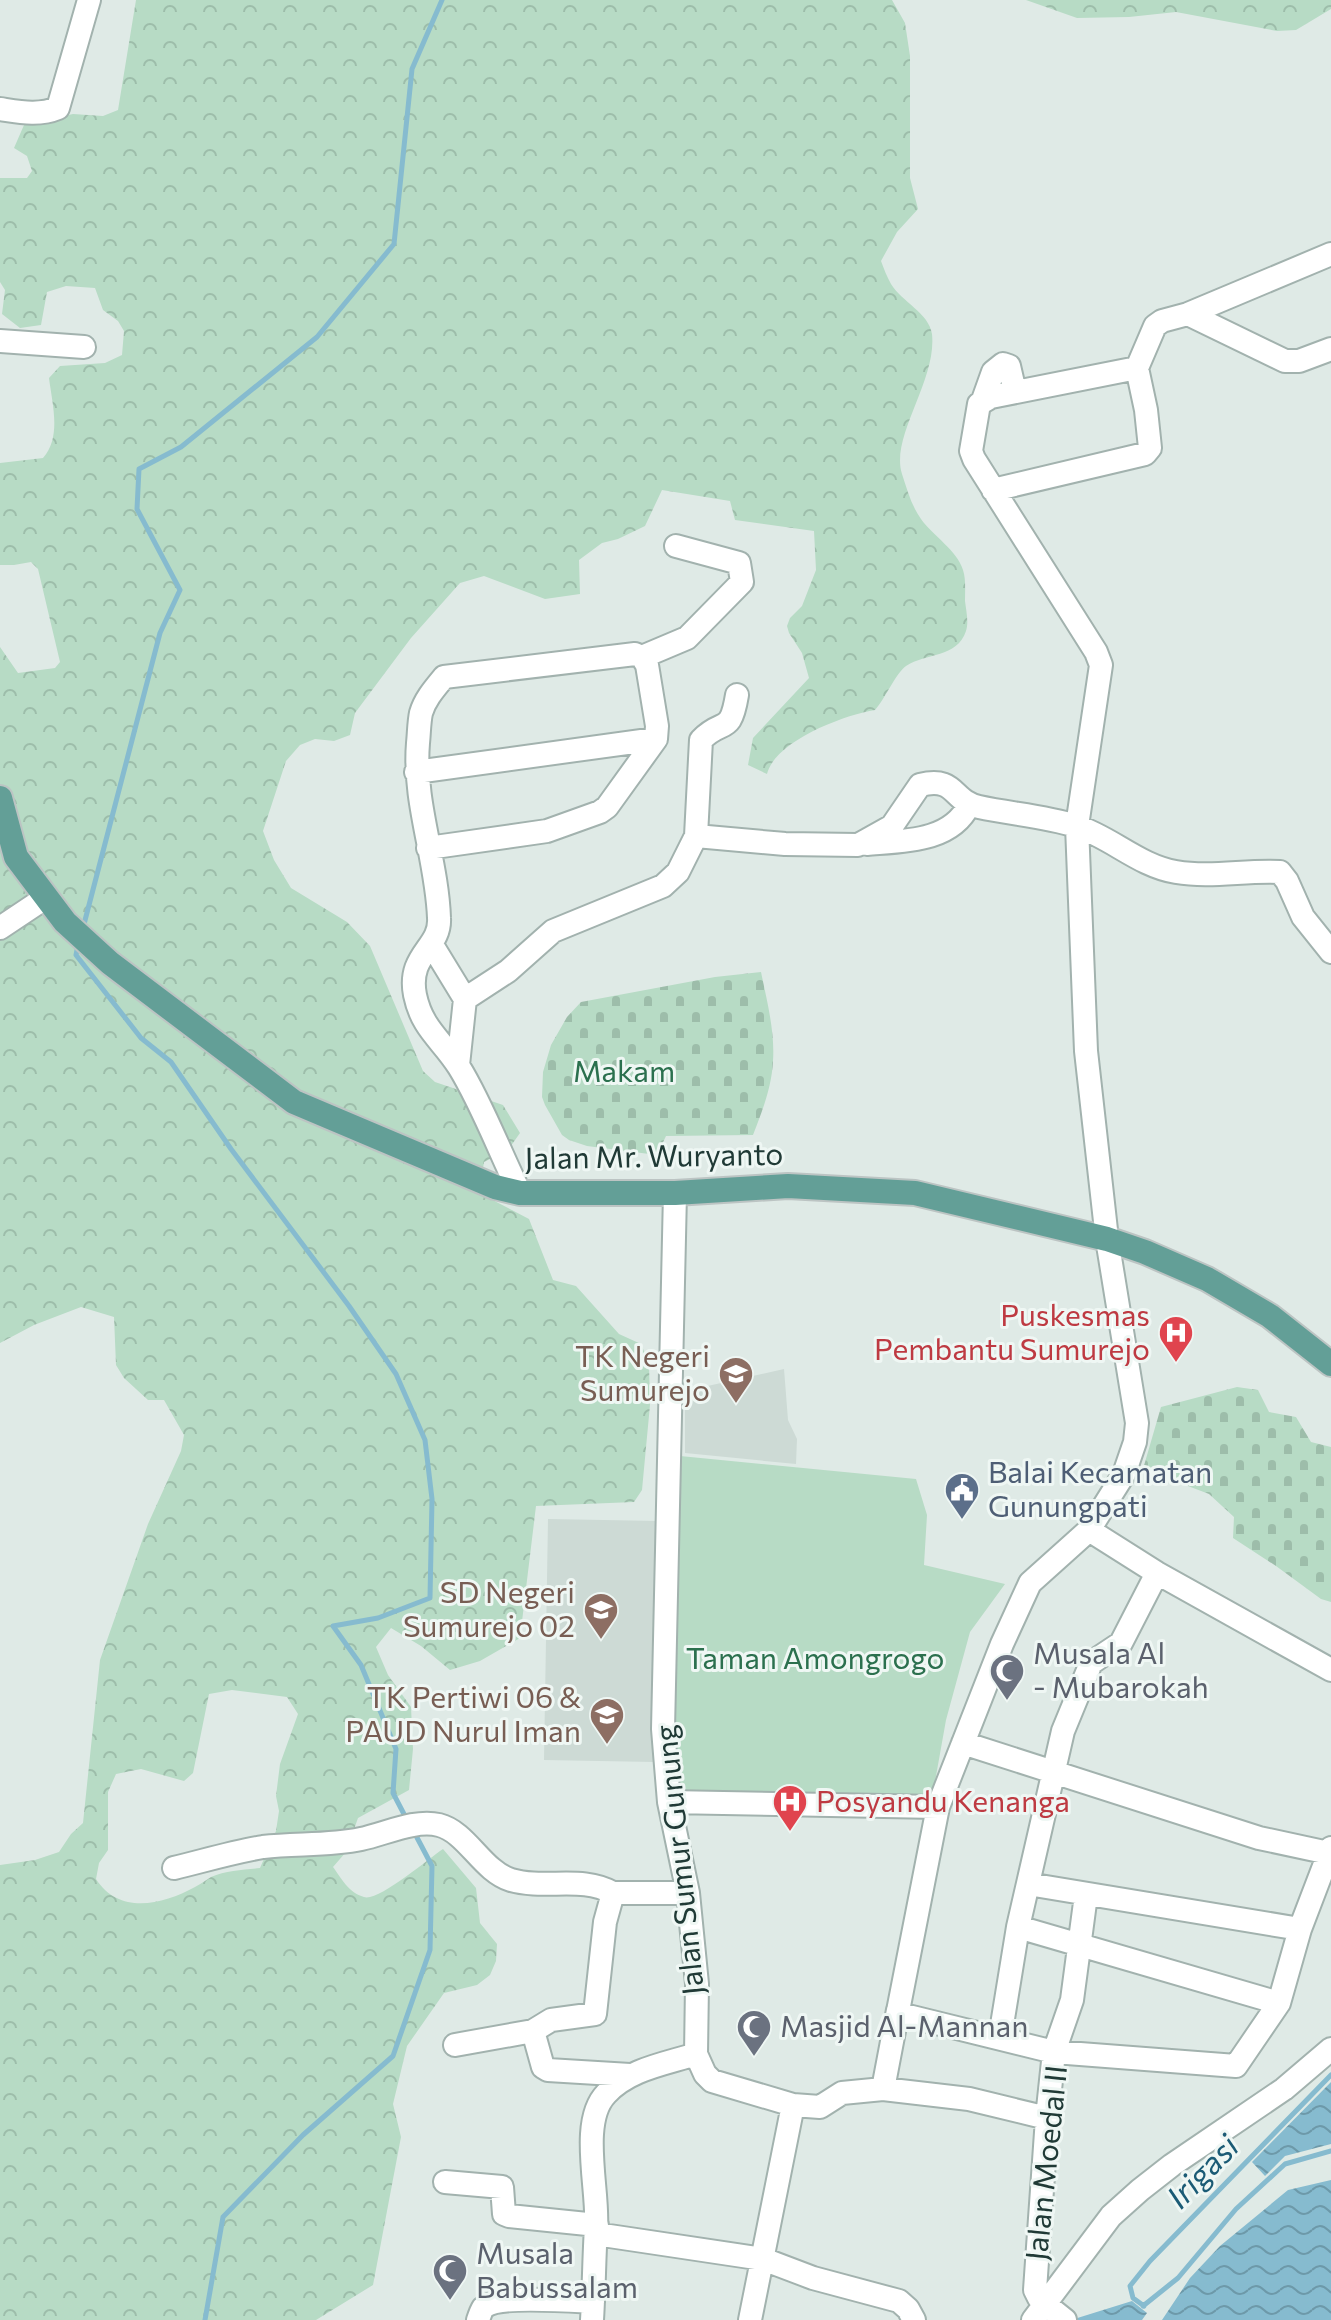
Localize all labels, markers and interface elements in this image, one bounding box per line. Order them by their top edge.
park label: Makam [573,1051,675,1088]
street label: Jalan Mr. Wuryanto [524,1134,784,1175]
place label: Puskesmas Pembantu Sumurejo [874,1295,1150,1366]
hospital icon: Puskesmas Pembantu Sumurejo [1157,1314,1195,1364]
place label: TK Negeri Sumurejo [575,1336,710,1407]
school or university icon: TK Negeri Sumurejo [717,1355,755,1405]
place label: Balai Kecamatan Gunungpati [988,1452,1212,1523]
public building icon: Balai Kecamatan Gunungpati [943,1471,981,1521]
place label: SD Negeri Sumurejo 02 [403,1572,575,1643]
school or university icon: SD Negeri Sumurejo 02 [582,1591,620,1641]
place label: Musala Al - Mubarokah [1033,1633,1209,1704]
park label: Taman Amongrogo [686,1638,944,1675]
mosque icon: Musala Al - Mubarokah [988,1652,1026,1702]
place label: TK Pertiwi 06 & PAUD Nurul Iman [345,1677,581,1748]
school or university icon: TK Pertiwi 06 & PAUD Nurul Iman [588,1696,626,1746]
street label: Jalan Sumur Gunung [645,1723,710,1997]
place label: Posyandu Kenanga [816,1781,1070,1818]
hospital icon: Posyandu Kenanga [771,1783,809,1833]
place label: Masjid Al-Mannan [780,2006,1029,2043]
mosque icon: Masjid Al-Mannan [735,2008,773,2058]
street label: Jalan Moedal II [1016,2063,1073,2262]
water label: Irigasi [1157,2124,1247,2216]
place label: Musala Babussalam [476,2233,638,2304]
mosque icon: Musala Babussalam [431,2252,469,2302]

